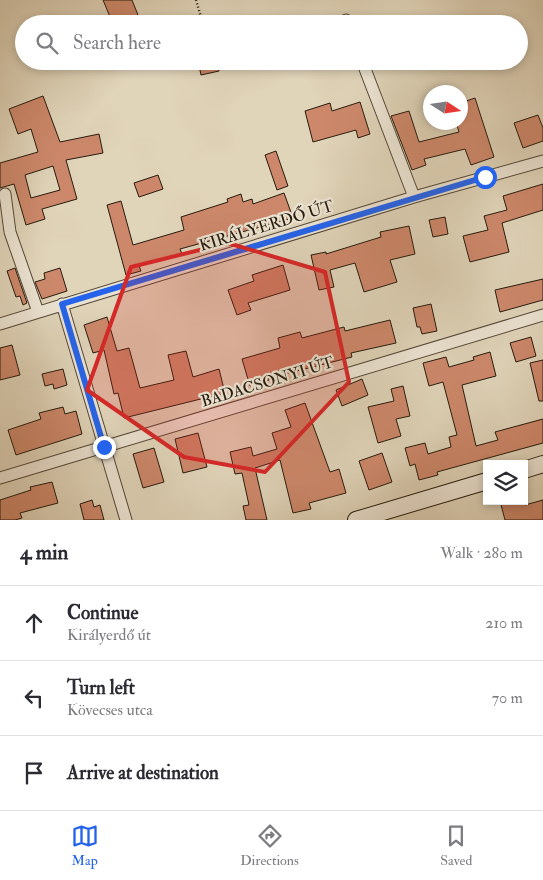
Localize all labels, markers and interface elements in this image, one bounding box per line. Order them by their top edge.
search box [15,15,528,70]
icon: search [33,29,61,57]
text: Search here [73,31,161,55]
north arrow [423,85,468,130]
route start [474,166,497,189]
street label: KIRÁLYERDŐ ÚT [197,195,336,256]
street label: BADACSONYI ÚT [198,351,336,412]
route end [93,436,116,459]
map controls [483,460,528,505]
button: layers [483,460,528,505]
text: 4 min [20,539,68,566]
text: Walk · 280 m [440,543,523,563]
text: Continue [67,601,138,625]
icon: ahead [20,609,48,637]
text: 210 m [485,613,523,633]
text: Királyerdő út [67,625,151,645]
text: Turn left [67,676,135,700]
icon: left [20,684,48,712]
text: 70 m [492,688,523,708]
text: Kövecses utca [67,700,153,720]
icon: arrive [20,759,48,787]
text: Arrive at destination [67,761,219,785]
tab: Map [71,822,99,869]
tab: Directions [240,822,299,869]
tab: Saved [440,822,472,869]

